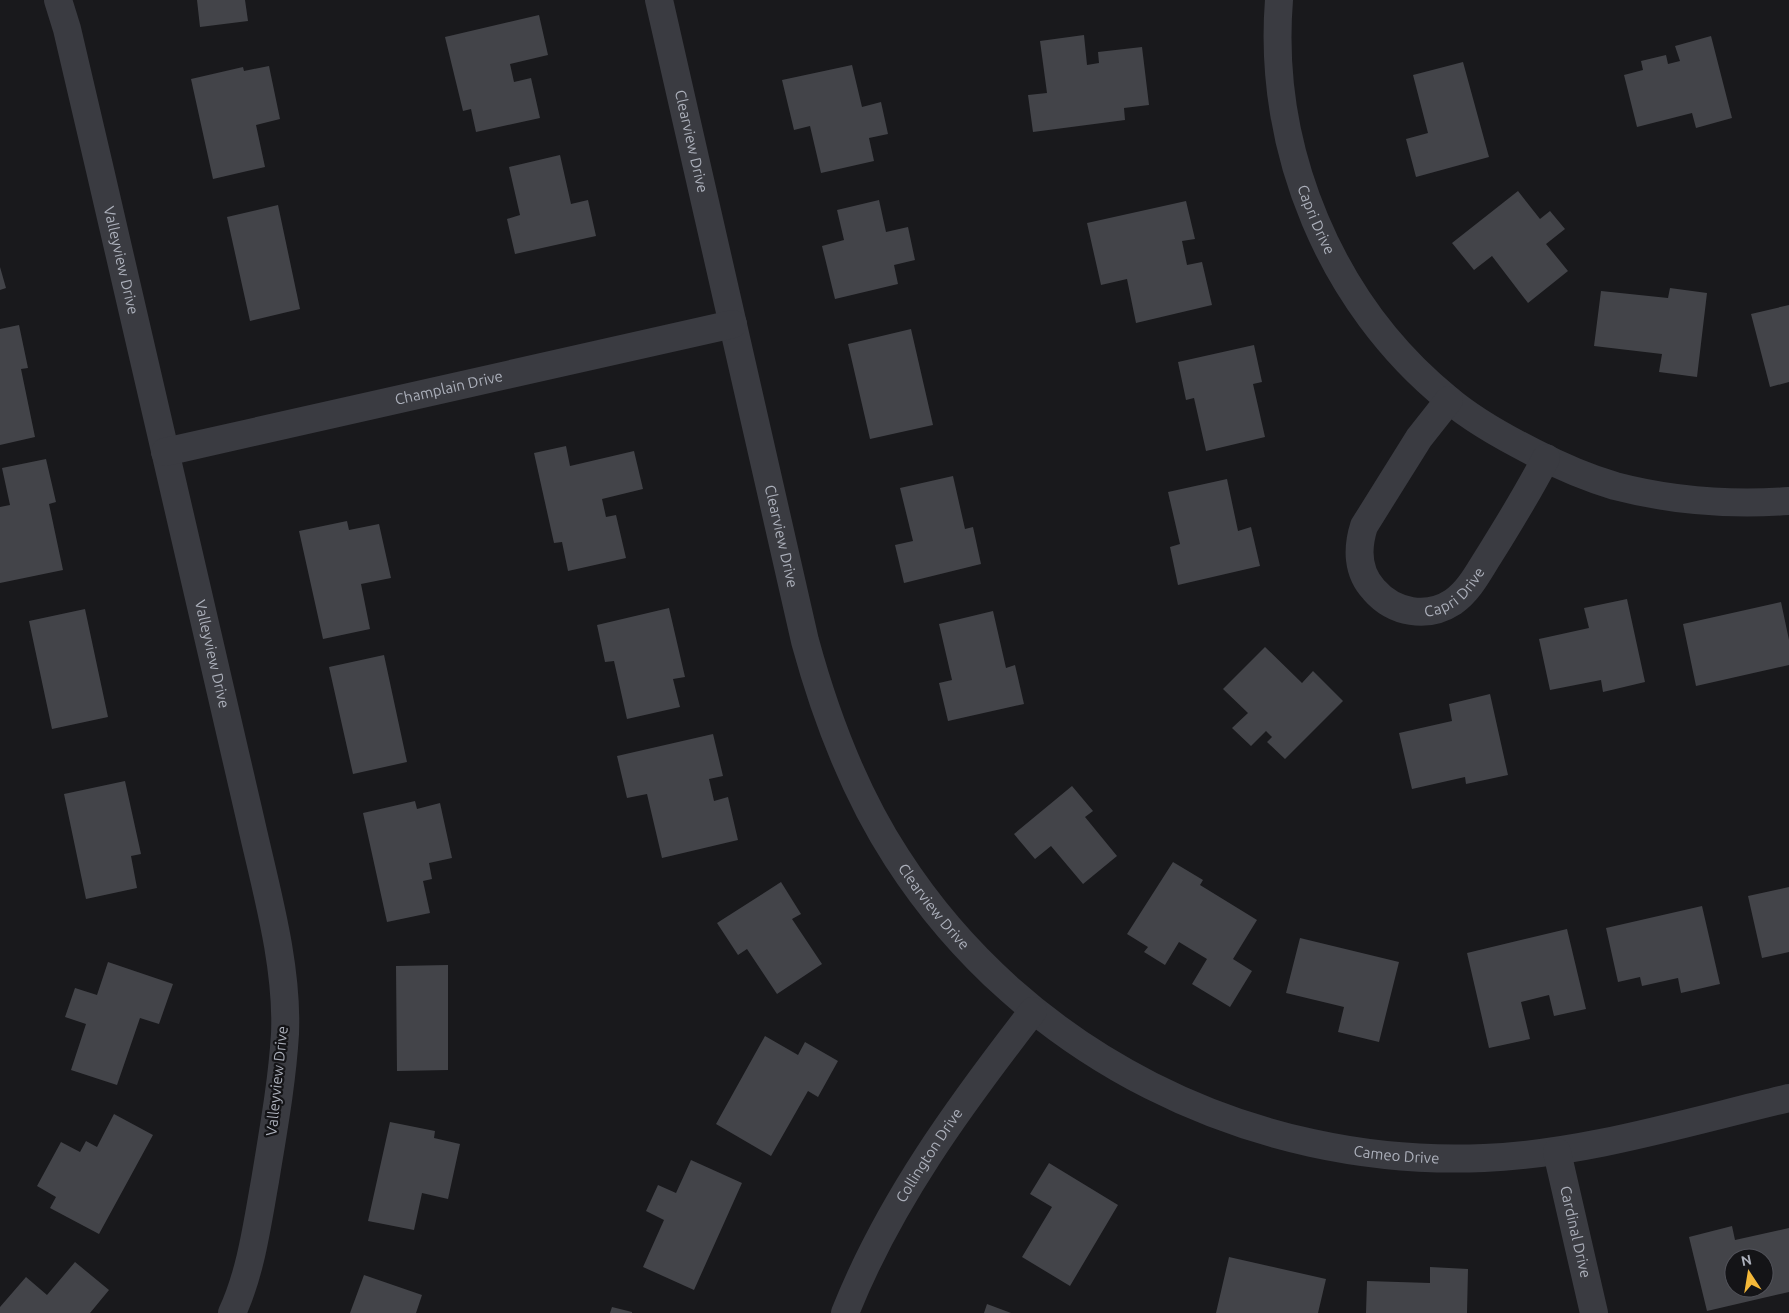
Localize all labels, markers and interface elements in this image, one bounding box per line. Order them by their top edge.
street label: Clearview Drive [672,88,712,194]
street label: Capri Drive [1294,182,1339,257]
street label: Valleyview Drive [101,205,142,316]
street label: Champlain Drive [393,367,504,408]
street label: Clearview Drive [762,483,802,589]
street label: Capri Drive [1423,564,1488,620]
street label: Valleyview Drive [192,598,233,710]
street label: Clearview Drive [895,860,973,953]
street label: Valleyview Drive [262,1025,291,1137]
street label: Collington Drive [892,1105,966,1205]
street label: Cameo Drive [1353,1142,1440,1166]
street label: Cardinal Drive [1557,1184,1595,1280]
north arrow [1724,1248,1774,1298]
text: N [1740,1251,1753,1269]

